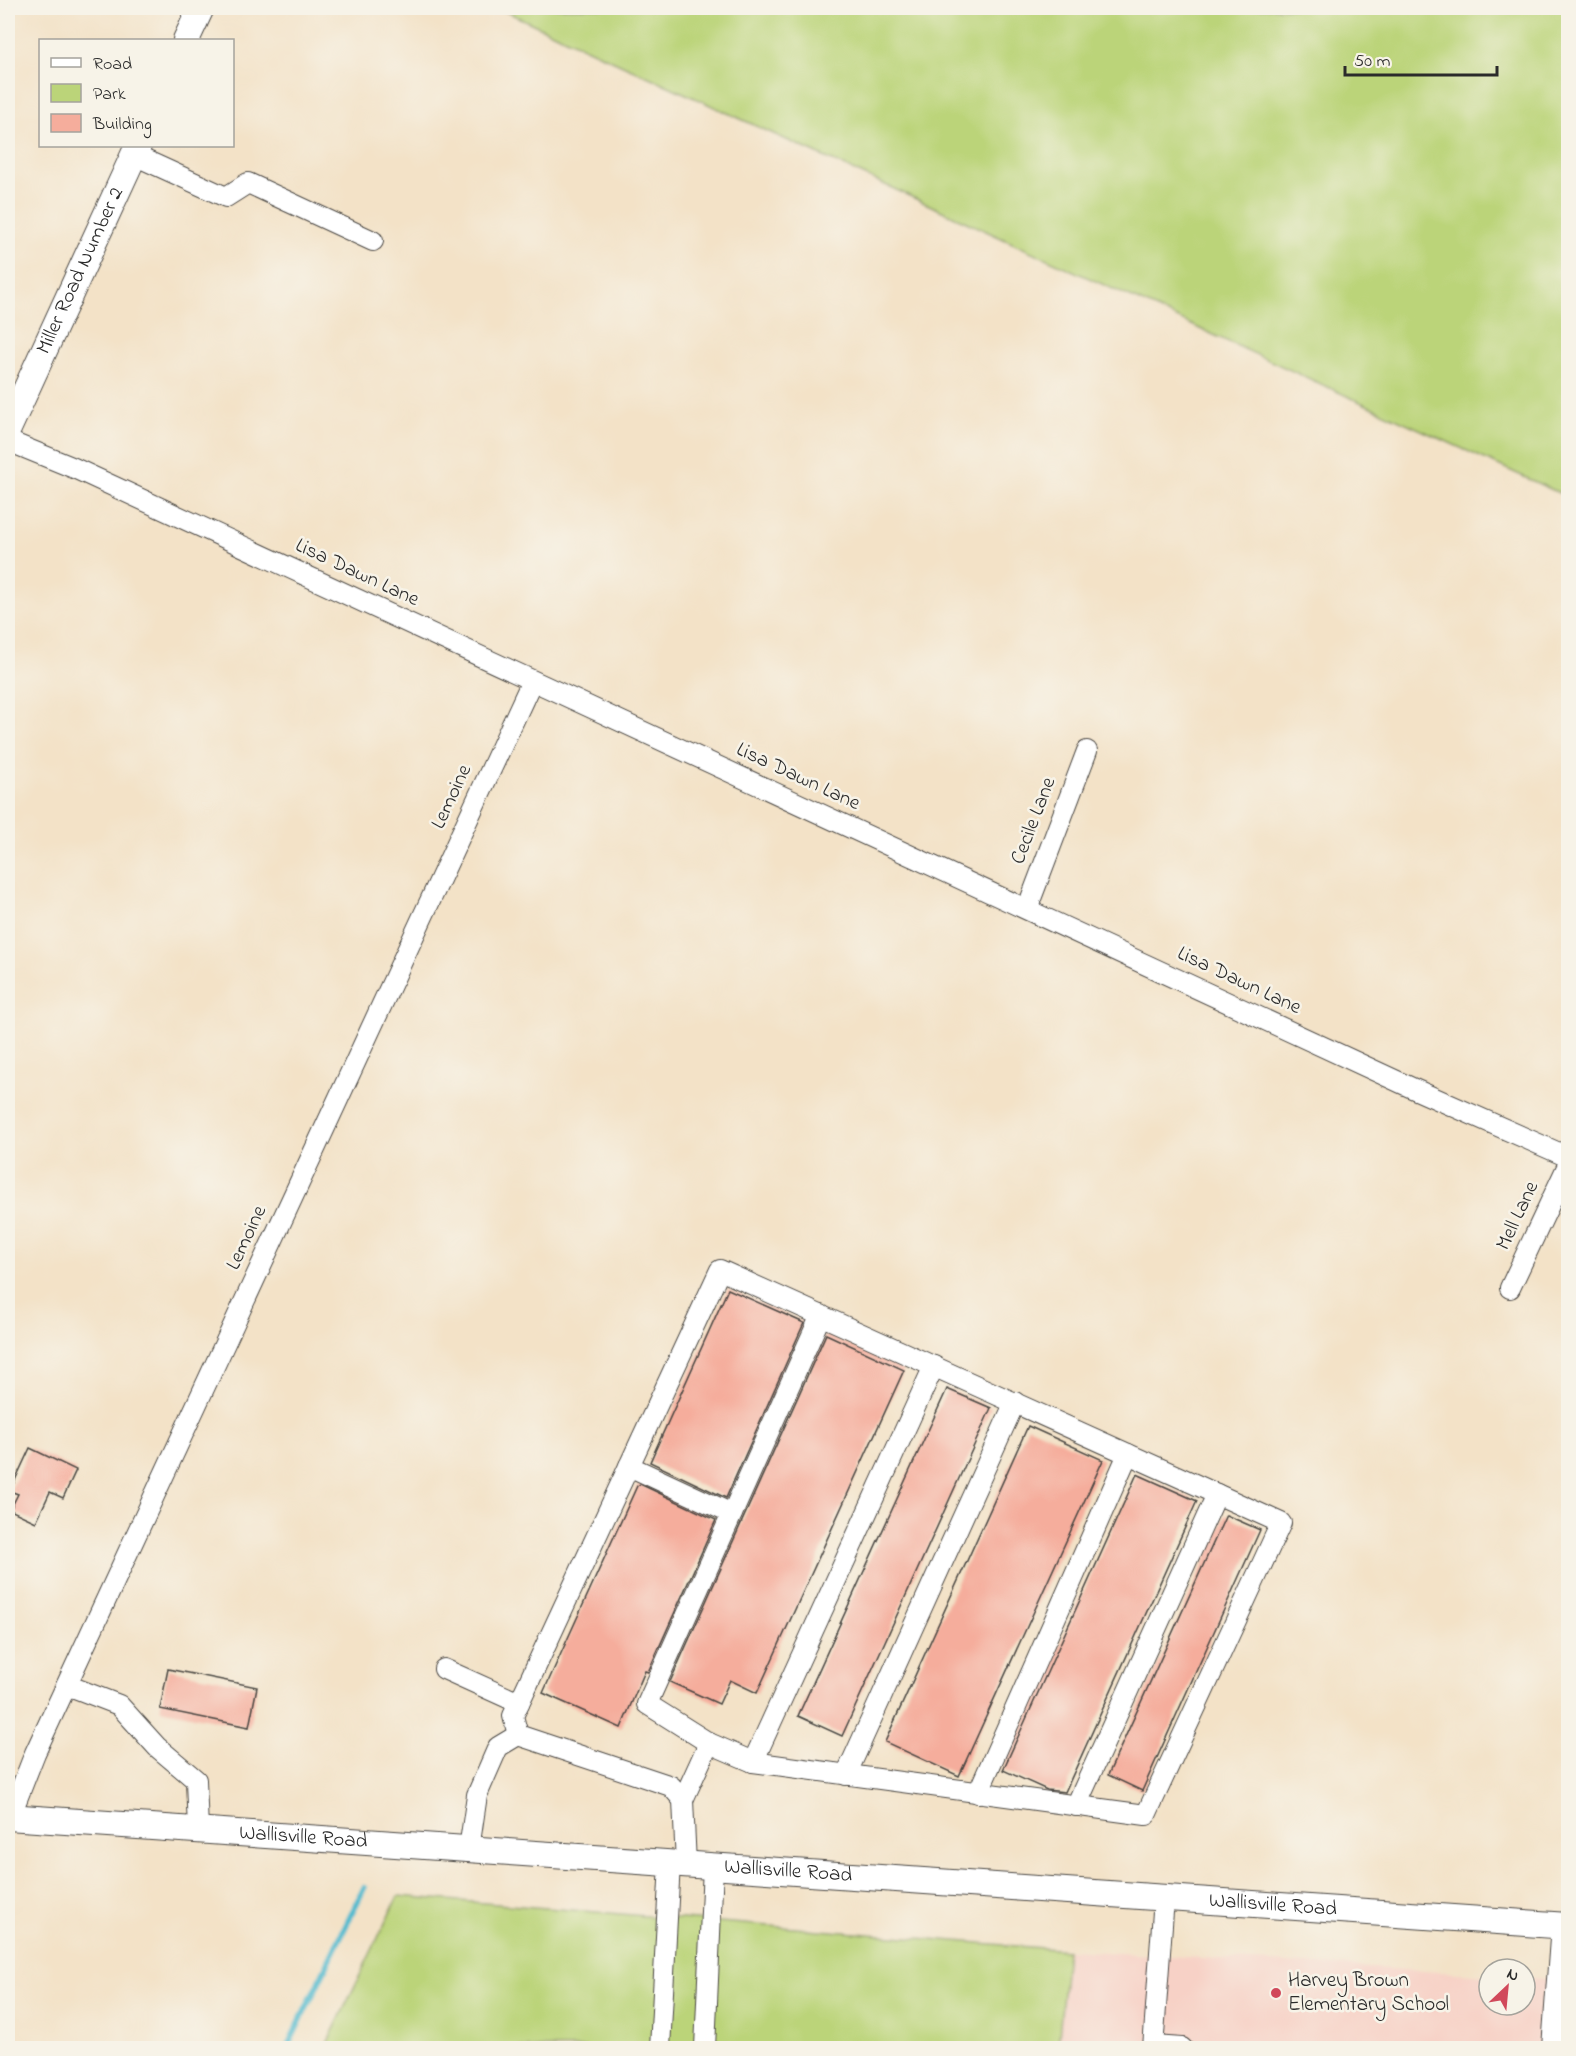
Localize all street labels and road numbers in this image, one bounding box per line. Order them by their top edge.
street label: Miller Road Number 2 [29,182,132,359]
street label: Lisa Dawn Lane [290,531,425,615]
street label: Lisa Dawn Lane [731,735,866,819]
street label: Lemoine [424,759,480,834]
street label: Cecile Lane [1004,773,1065,869]
street label: Lisa Dawn Lane [1172,939,1307,1023]
street label: Mell Lane [1489,1176,1547,1256]
street label: Lemoine [219,1200,275,1275]
street label: Wallisville Road [238,1818,369,1857]
street label: Wallisville Road [723,1852,853,1891]
street label: Wallisville Road [1208,1886,1338,1925]

